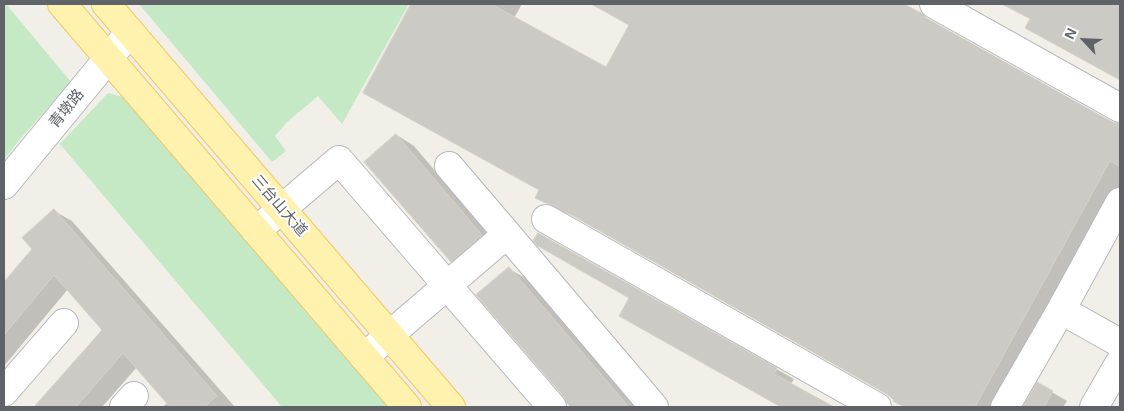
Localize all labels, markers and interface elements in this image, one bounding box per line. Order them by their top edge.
north arrow [1059,15,1109,65]
text: N [1061,26,1080,42]
street label: 青墩路 [46,86,88,132]
street label: 三台山大道 [248,172,310,240]

